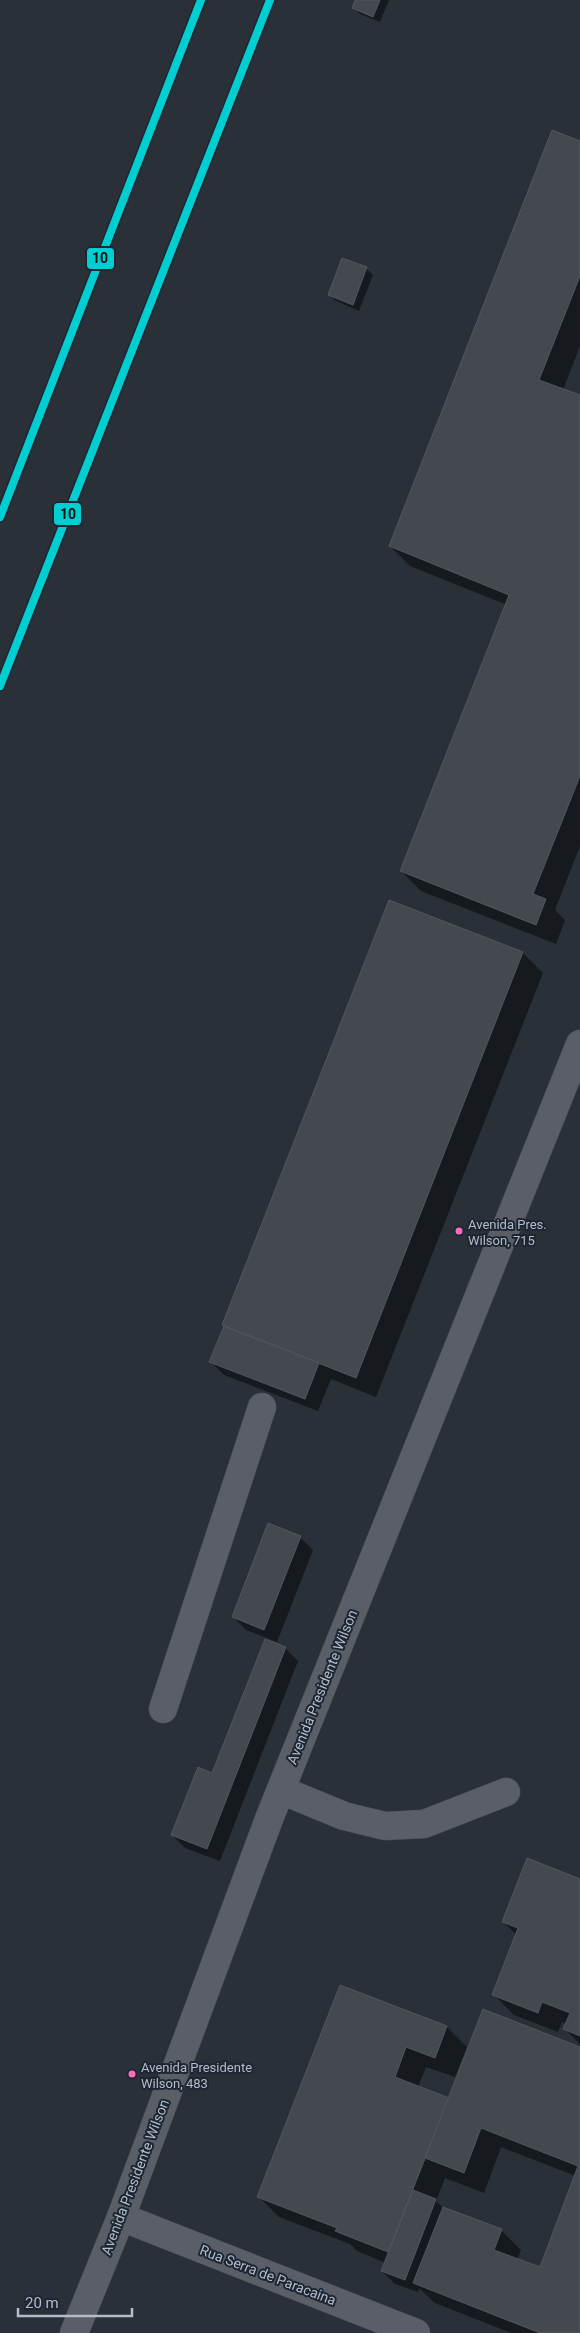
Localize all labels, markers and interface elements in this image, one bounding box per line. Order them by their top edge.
line badge: 10 [86,247,115,270]
text: 10 [92,250,108,266]
line badge: 10 [53,502,82,526]
text: 10 [60,506,76,522]
place label: Avenida Pres. Wilson, 715 [468,1217,547,1248]
marker: Avenida Pres. Wilson, 715 [454,1226,464,1236]
street label: Avenida Presidente Wilson [284,1607,360,1767]
place label: Avenida Presidente Wilson, 483 [141,2060,252,2091]
marker: Avenida Presidente Wilson, 483 [127,2069,137,2079]
street label: Avenida Presidente Wilson [98,2097,172,2257]
street label: Rua Serra de Paracaina [198,2242,338,2308]
scale bar [18,2286,131,2318]
text: 20 m [25,2294,59,2312]

